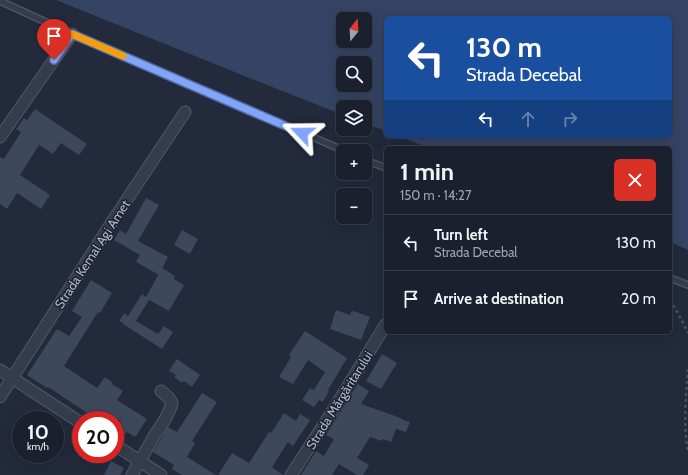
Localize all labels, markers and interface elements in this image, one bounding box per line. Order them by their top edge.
north arrow [336,12,372,48]
map controls [336,12,372,224]
pin [37,19,71,60]
icon: arrive [43,25,65,47]
text: 130 m [466,30,542,64]
icon: left [400,32,452,84]
button: search [336,56,372,92]
text: Strada Decebal [466,64,582,86]
button: layers [336,100,372,136]
icon: left [475,108,497,130]
icon: ahead [517,108,539,130]
icon: right [559,108,581,130]
position arrow [281,112,323,154]
button: + [336,144,372,180]
text: 1 min [400,157,454,186]
button: close [614,159,656,201]
text: 150 m · 14:27 [400,187,471,203]
button: − [336,188,372,224]
street label: Strada Kemal Agi Amet [51,196,133,311]
text: Turn left [434,226,488,244]
icon: left [400,232,422,254]
text: 130 m [616,234,656,252]
text: Strada Decebal [434,244,517,260]
icon: arrive [400,288,422,310]
text: Arrive at destination [434,290,564,308]
text: 20 m [621,290,656,308]
street label: Strada Mărgăritarului [302,348,376,452]
speed limit sign: 20 [72,411,124,463]
text: 10 [27,420,49,444]
text: km/h [27,440,49,453]

